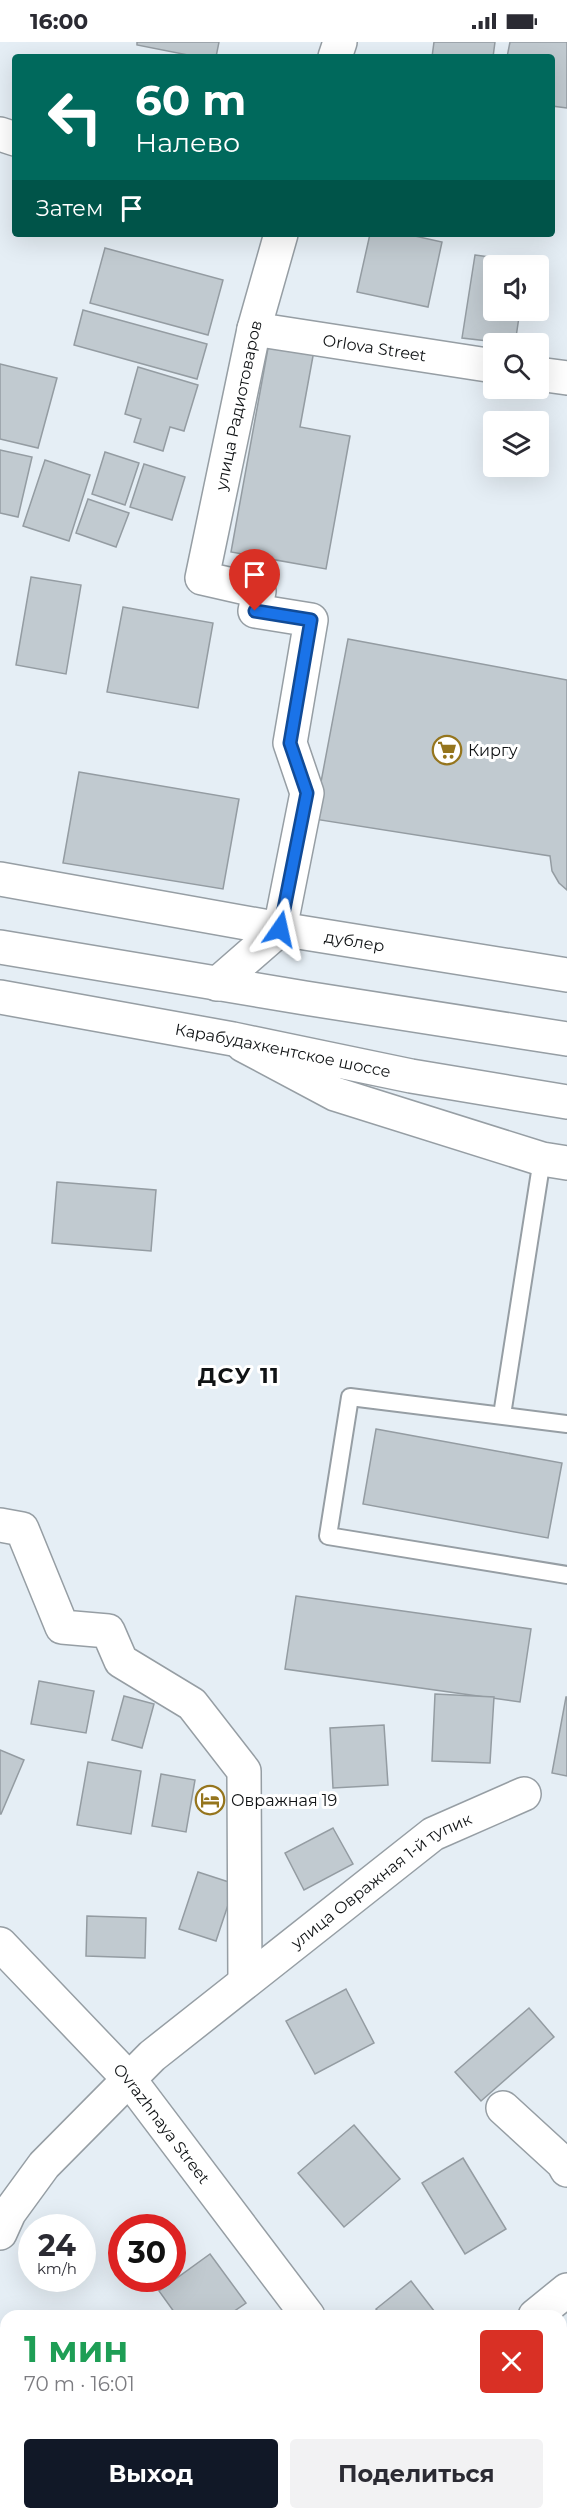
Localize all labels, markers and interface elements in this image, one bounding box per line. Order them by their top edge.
text: 16:00 [30,8,88,35]
text: 60 m [135,74,246,126]
icon: left [36,78,114,156]
text: Налево [135,126,240,159]
icon: arrive [115,192,148,225]
text: Затем [36,195,103,222]
map controls [483,255,549,477]
button: sound [483,255,549,321]
street label: улица Радиотоваров [211,318,266,493]
street label: Orlova Street [322,331,428,365]
button: search [483,333,549,399]
button: layers [483,411,549,477]
pin [229,549,280,611]
icon: arrive [238,558,271,591]
supermarket icon: Киргу [431,734,463,766]
place label: Киргу [468,741,518,760]
position arrow [248,897,312,961]
street label: дублер [323,927,386,956]
street label: Карабудахкентское шоссе [174,1020,392,1082]
district label: ДСУ 11 [198,1362,280,1389]
hotel icon: Овражная 19 [194,1784,226,1816]
place label: Овражная 19 [231,1791,337,1810]
street label: улица Овражная 1-й тупик [286,1809,475,1953]
street label: Ovrazhnaya Street [109,2060,214,2188]
speed limit sign: 30 [108,2214,186,2292]
text: 24 [38,2227,76,2264]
text: km/h [37,2259,77,2278]
text: 1 мин [24,2327,128,2371]
button: close [480,2330,543,2393]
text: 70 m · 16:01 [24,2372,135,2396]
button: Выход [24,2439,278,2508]
button: Поделиться [290,2439,543,2508]

